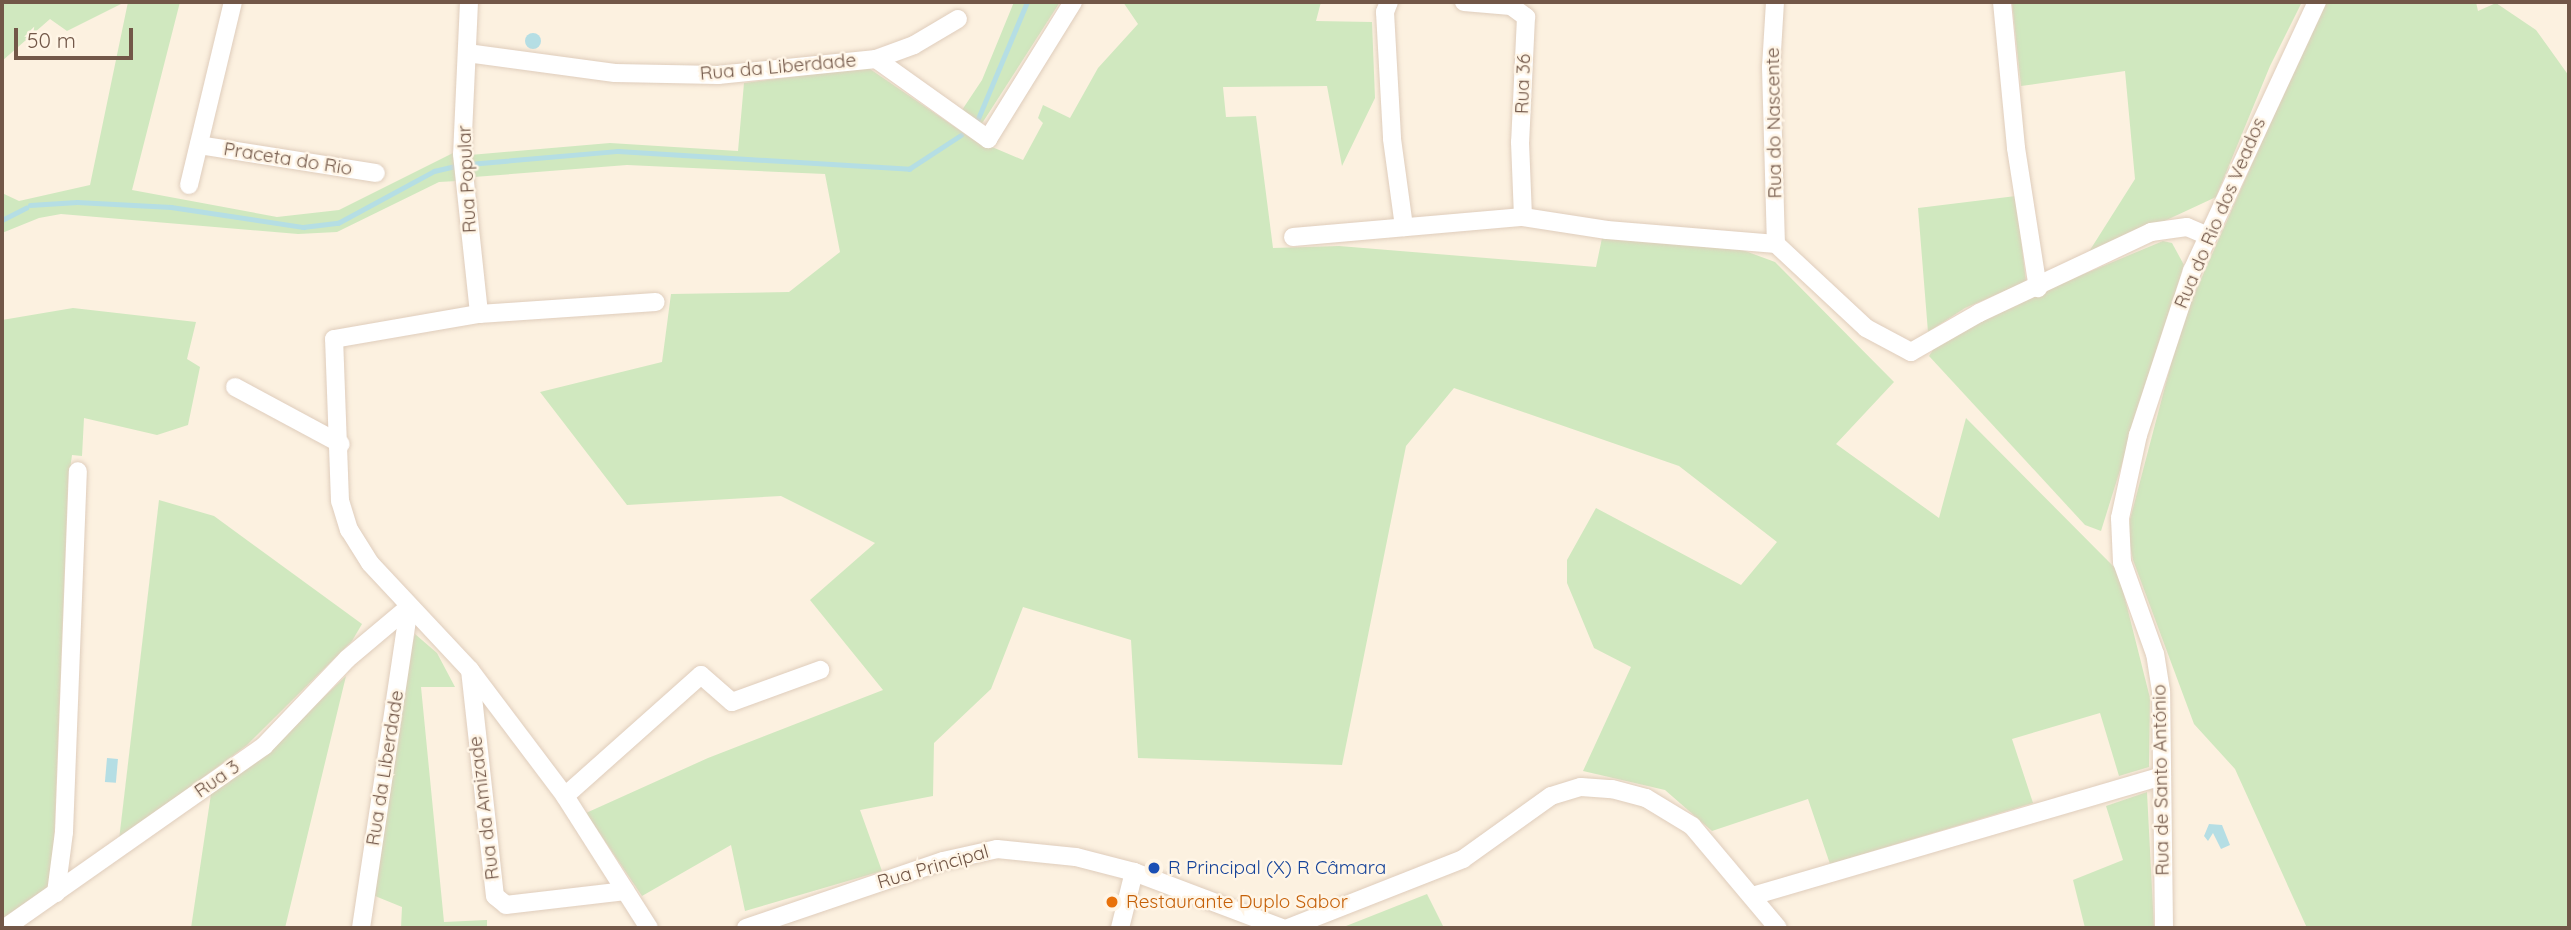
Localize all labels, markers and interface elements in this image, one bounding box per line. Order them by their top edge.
scale bar [18,14,136,58]
text: 50 m [27,27,76,53]
street label: Rua do Nascente [1761,47,1787,199]
street label: Rua da Liberdade [699,49,857,85]
street label: Rua 36 [1511,54,1535,114]
street label: Rua do Rio dos Veados [2169,114,2271,312]
street label: Rua Popular [453,124,481,234]
street label: Praceta do Rio [222,138,354,180]
street label: Rua de Santo António [2148,684,2174,876]
street label: Rua da Liberdade [361,689,409,847]
street label: Rua da Amizade [464,735,504,881]
street label: Rua 3 [190,755,244,803]
street label: Rua Principal [875,840,991,894]
place label: R Principal (X) R Câmara [1168,857,1386,879]
marker: R Principal (X) R Câmara [1146,860,1162,876]
place label: Restaurante Duplo Sabor [1126,891,1348,913]
marker: Restaurante Duplo Sabor [1104,894,1120,910]

